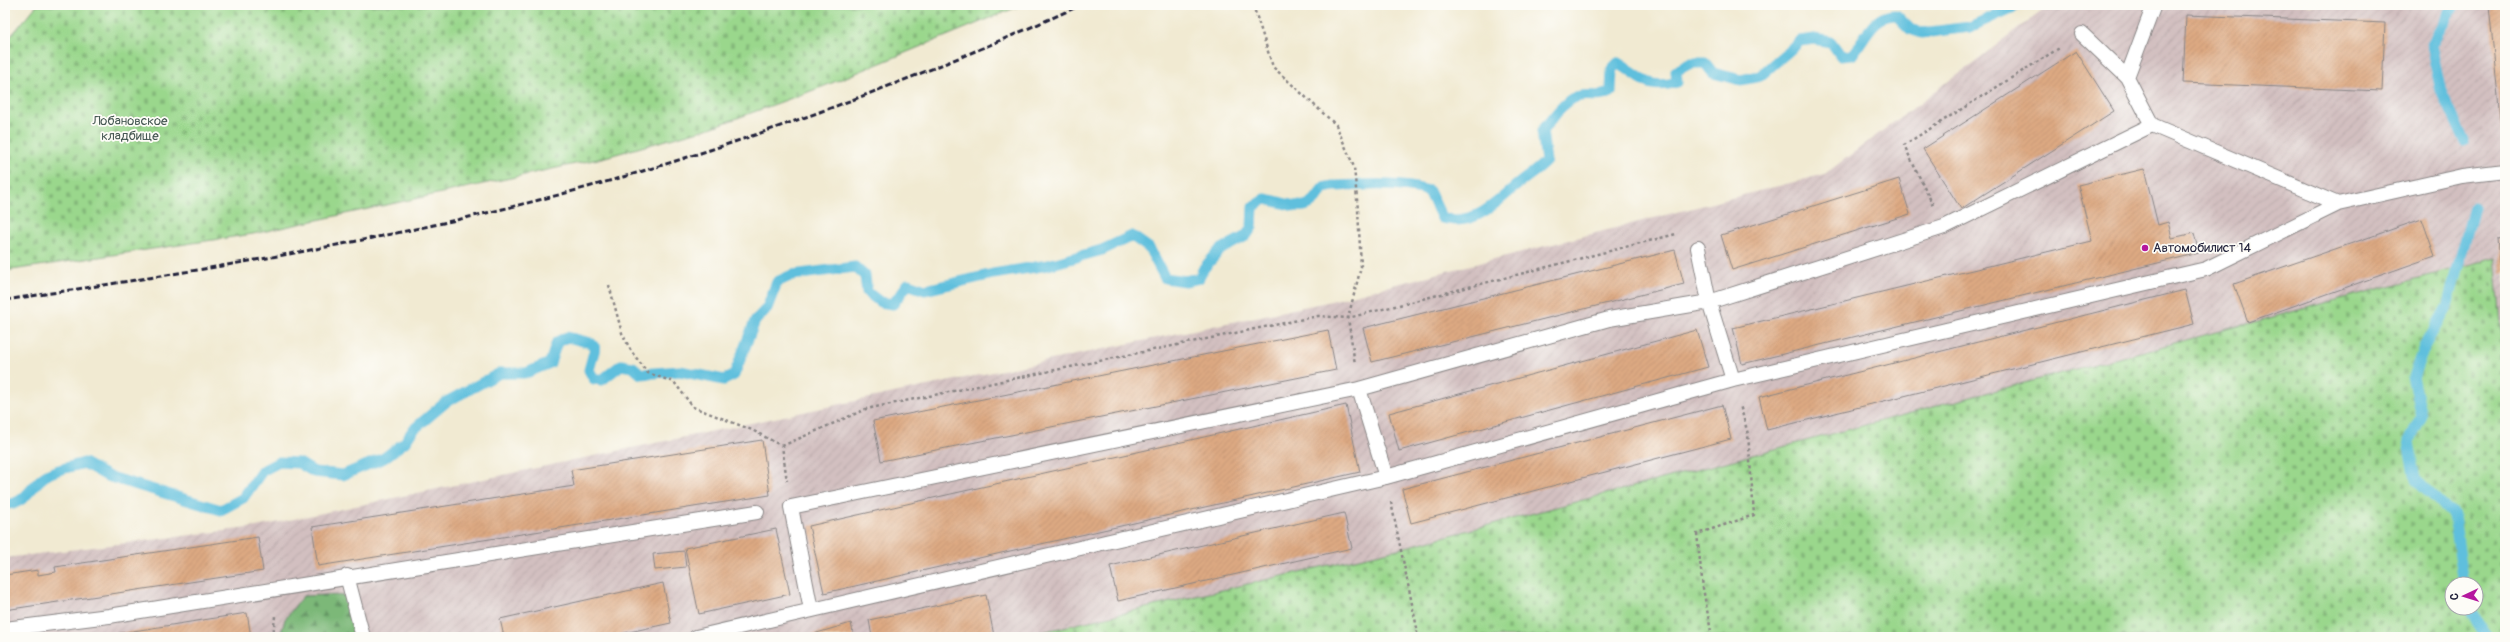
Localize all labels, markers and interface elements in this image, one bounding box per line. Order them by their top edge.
park label: Лобановское кладбище [92,113,168,144]
place label: Автомобилист 14 [2153,240,2252,256]
marker: Автомобилист 14 [2140,243,2150,253]
north arrow [2444,576,2484,616]
text: С [2448,593,2461,601]

